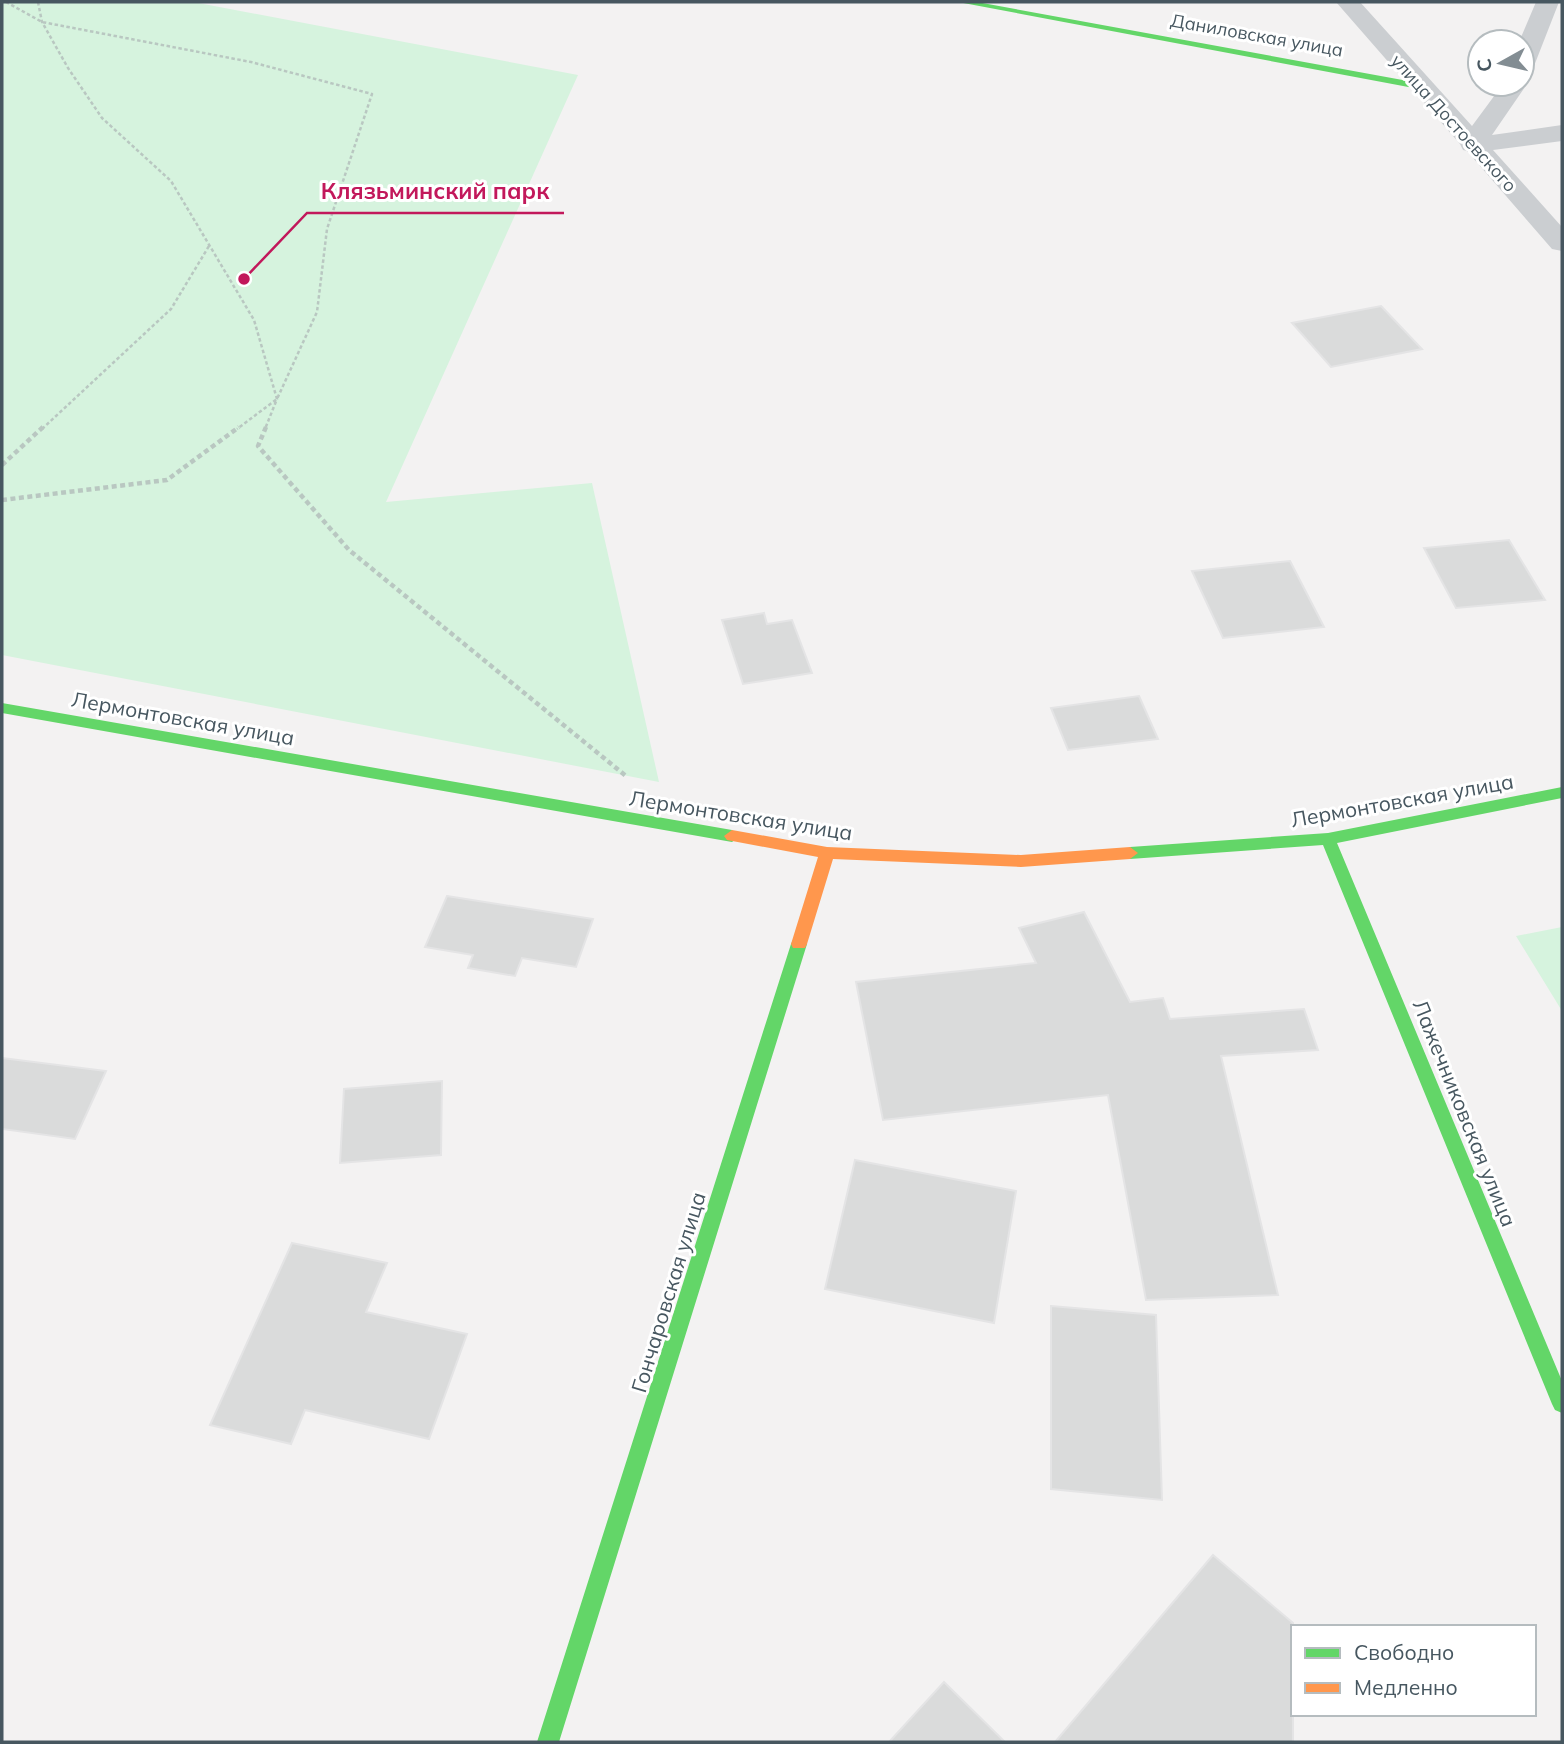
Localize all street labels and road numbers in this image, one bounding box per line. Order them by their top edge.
street label: Даниловская улица [1169,9,1345,61]
street label: улица Достоевского [1386,49,1522,197]
street label: Лермонтовская улица [70,686,296,750]
street label: Лермонтовская улица [1289,768,1515,832]
street label: Лермонтовская улица [628,785,854,845]
street label: Лажечниковская улица [1408,996,1522,1230]
street label: Гончаровская улица [625,1189,711,1395]

